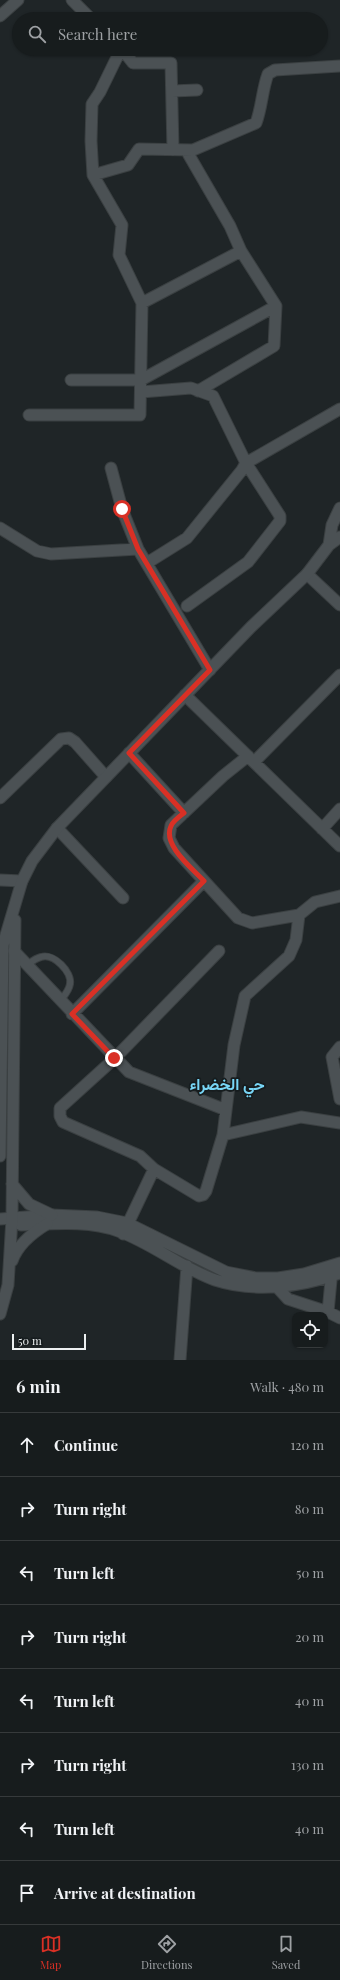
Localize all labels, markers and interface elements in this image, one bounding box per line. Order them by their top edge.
search box [12,12,328,56]
icon: search [26,23,48,45]
text: Search here [58,24,137,44]
route start [113,500,131,518]
route end [105,1049,123,1067]
district label: حي الخضراء [189,1073,265,1098]
map controls [292,1312,328,1348]
button: locate [292,1312,328,1348]
scale bar [12,1332,86,1351]
text: 50 m [18,1333,42,1348]
text: 6 min [16,1375,61,1397]
text: Walk · 480 m [250,1378,324,1395]
icon: ahead [16,1434,38,1456]
text: Continue [54,1435,118,1455]
text: 120 m [290,1436,324,1453]
icon: right [16,1498,38,1520]
text: Turn right [54,1499,127,1519]
text: 80 m [295,1500,324,1517]
icon: left [16,1562,38,1584]
text: Turn left [54,1563,115,1583]
text: 50 m [296,1564,324,1581]
icon: right [16,1626,38,1648]
text: Turn right [54,1627,127,1647]
text: 20 m [295,1628,324,1645]
icon: left [16,1690,38,1712]
text: Turn left [54,1691,115,1711]
text: 40 m [295,1692,324,1709]
icon: right [16,1754,38,1776]
text: Turn right [54,1755,127,1775]
text: 130 m [291,1756,324,1773]
icon: left [16,1818,38,1840]
text: Turn left [54,1819,115,1839]
text: 40 m [295,1820,324,1837]
icon: arrive [16,1882,38,1904]
text: Arrive at destination [54,1883,196,1903]
tab: Map [40,1933,62,1972]
tab: Directions [141,1933,192,1972]
tab: Saved [272,1933,300,1972]

